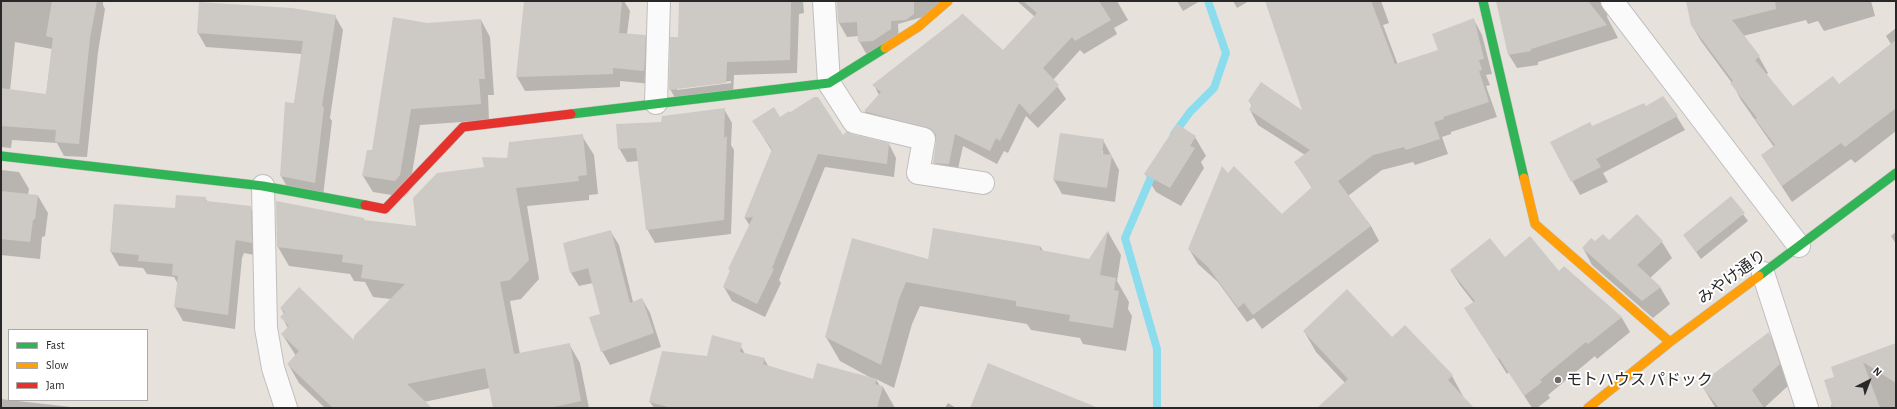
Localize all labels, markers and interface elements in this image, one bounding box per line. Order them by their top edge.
street label: みやけ通り [1694,246,1770,308]
legend [8,329,148,401]
text: Fast [46,339,65,351]
text: Slow [46,359,68,371]
north arrow [1849,361,1889,401]
text: N [1871,365,1884,378]
place label: モトハウス パドック [1566,370,1713,390]
marker: モトハウス パドック [1553,375,1563,385]
text: Jam [46,379,65,391]

